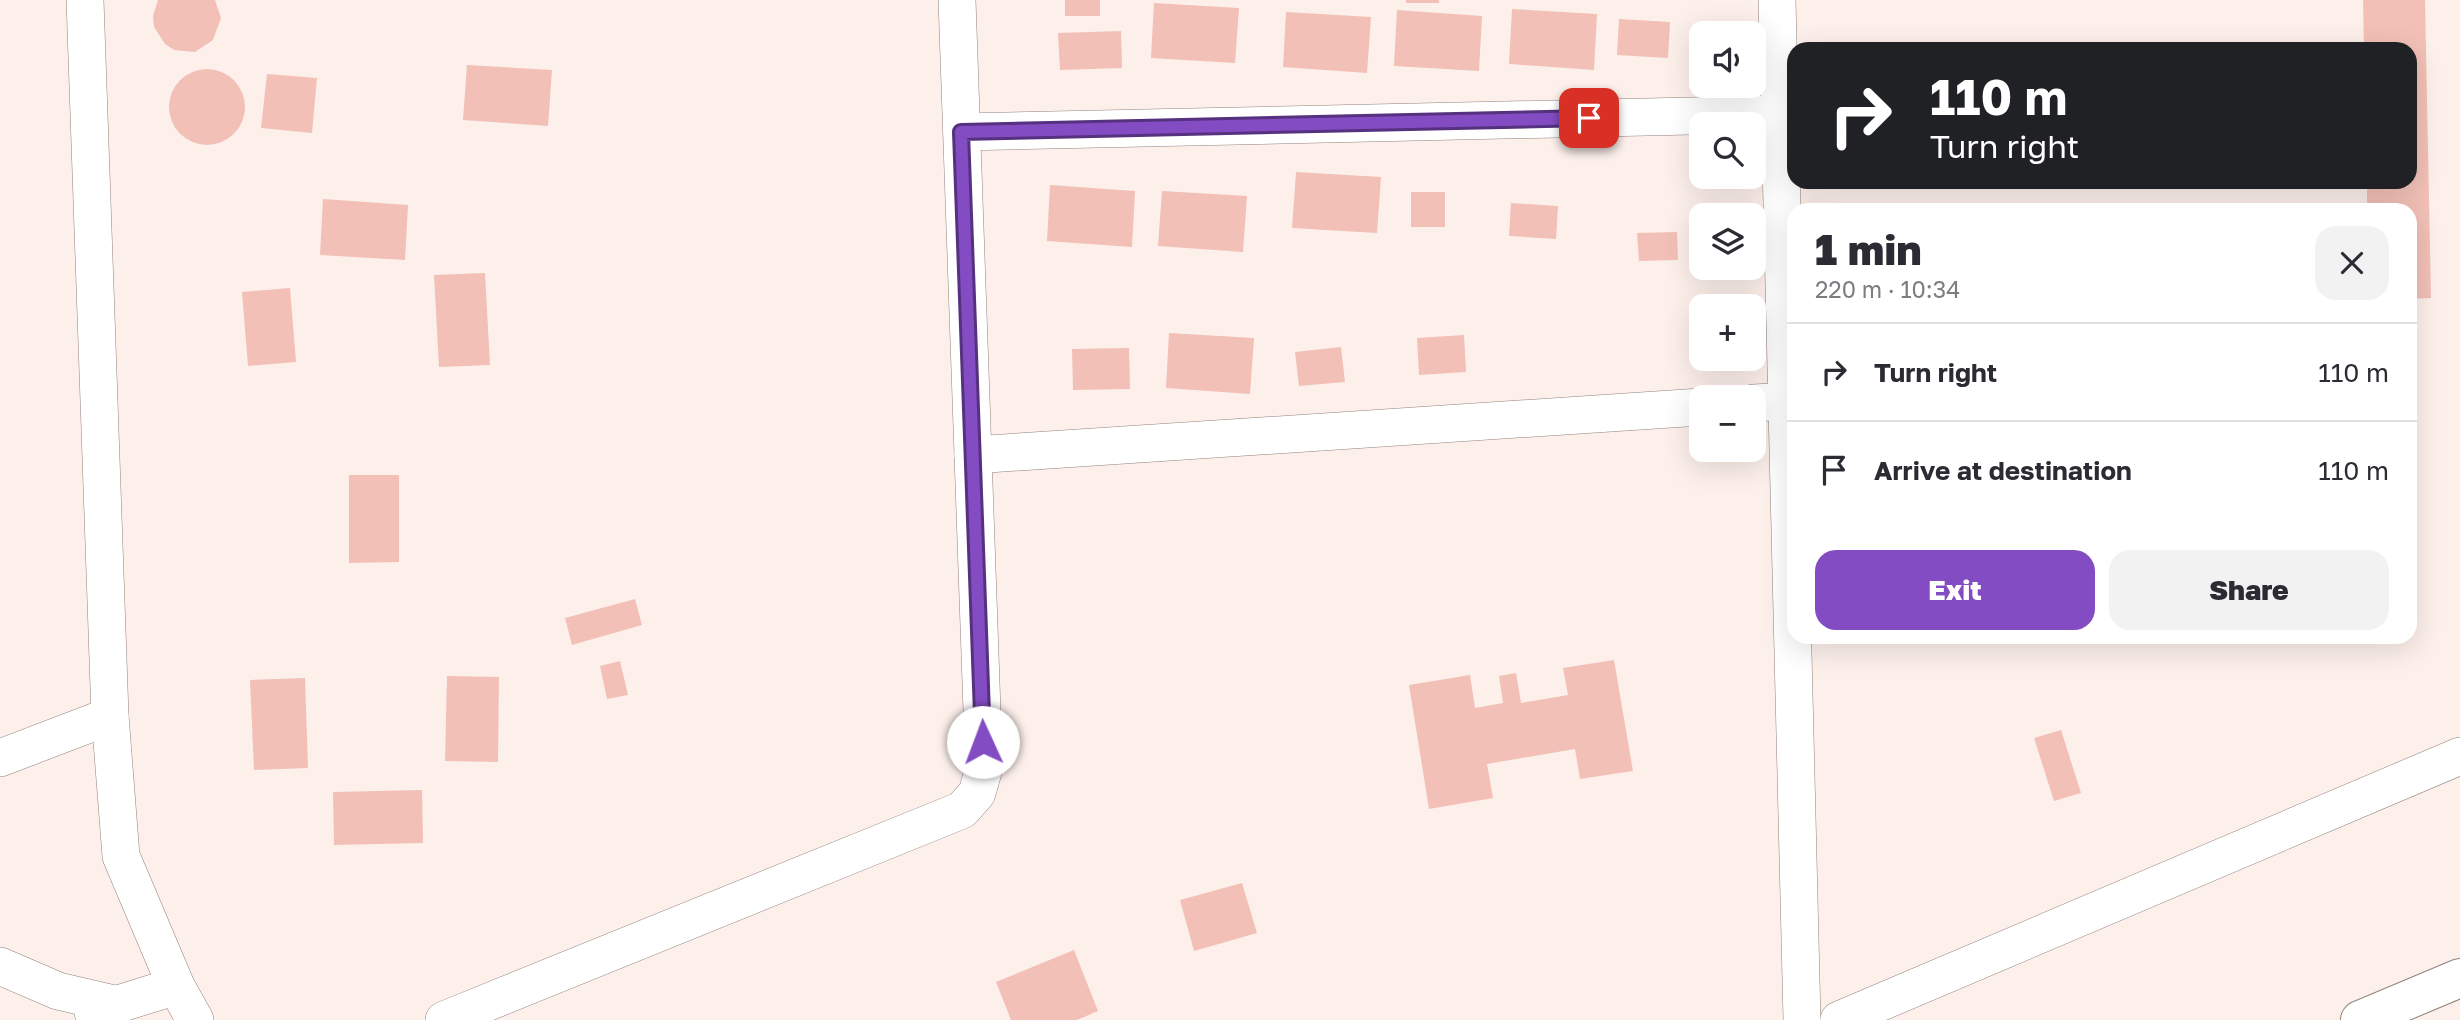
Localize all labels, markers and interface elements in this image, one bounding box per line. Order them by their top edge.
map controls [1689,21,1766,462]
button: sound [1689,21,1766,98]
text: 110 m [1930,67,2067,126]
icon: right [1815,70,1906,161]
pin [1559,88,1619,148]
icon: arrive [1570,99,1608,137]
button: search [1689,112,1766,189]
text: Turn right [1930,127,2079,165]
button: layers [1689,203,1766,280]
text: 1 min [1815,224,1922,274]
button: close [2315,226,2389,300]
text: 220 m · 10:34 [1815,275,1960,303]
button: + [1689,294,1766,371]
icon: right [1815,353,1853,391]
text: Turn right [1874,357,1997,388]
text: 110 m [2318,357,2389,388]
button: − [1689,385,1766,462]
icon: arrive [1815,451,1853,489]
text: Arrive at destination [1874,455,2132,486]
text: 110 m [2318,455,2389,486]
button: Exit [1815,550,2095,630]
button: Share [2109,550,2389,630]
position arrow [946,705,1020,779]

